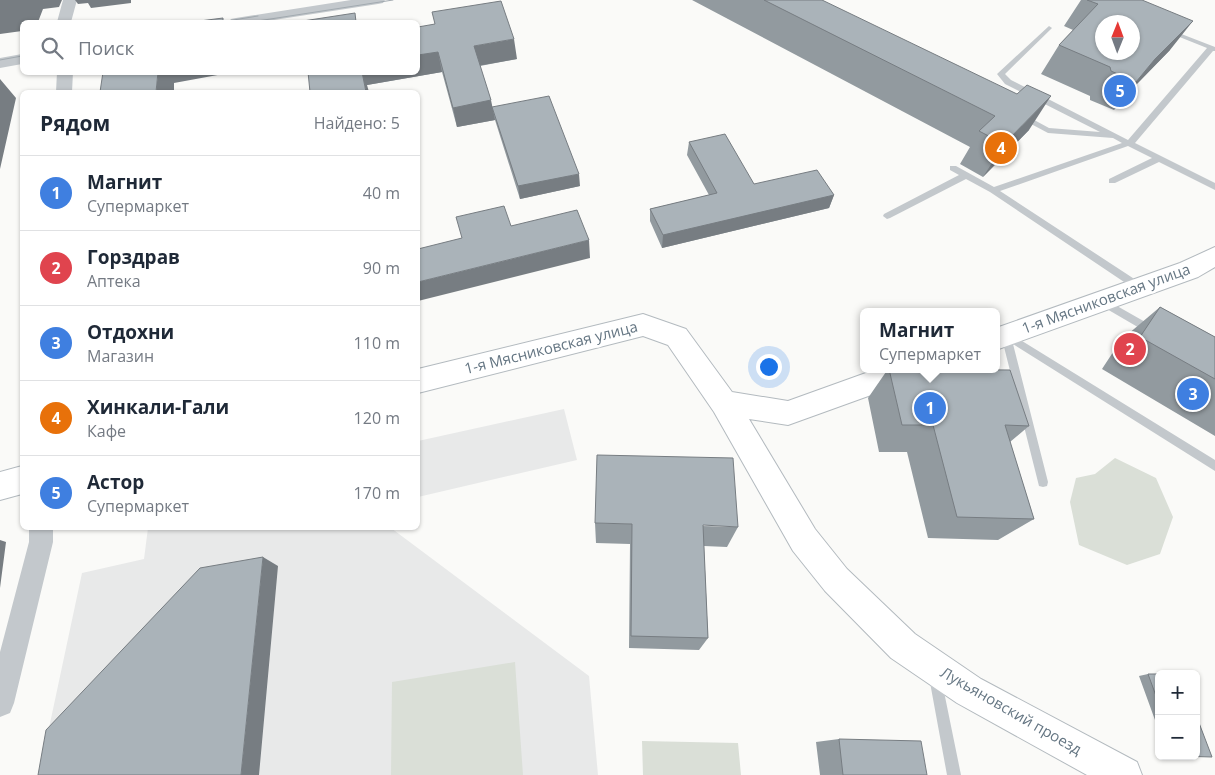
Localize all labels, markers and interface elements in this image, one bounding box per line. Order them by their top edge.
north arrow [1095,15,1140,60]
search box [20,20,420,75]
icon: search [38,34,66,62]
text: Поиск [78,35,134,61]
pin: 5 [1104,72,1136,110]
text: Рядом [40,109,110,137]
text: Найдено: 5 [314,112,400,134]
pin: 4 [985,129,1017,167]
text: Магнит [87,169,162,195]
text: 1 [51,182,61,204]
text: 40 m [363,182,400,204]
text: Супермаркет [87,195,189,217]
text: Горздрав [87,244,180,270]
text: 2 [51,257,61,279]
text: 90 m [363,257,400,279]
street label: 1-я Мясниковская улица [1019,258,1193,338]
text: Аптека [87,270,141,292]
popup [860,308,1000,373]
street label: 1-я Мясниковская улица [462,316,639,378]
text: Магнит [879,317,954,343]
text: Отдохни [87,319,174,345]
pin: 2 [1114,330,1146,368]
text: 3 [51,332,61,354]
text: 110 m [354,332,400,354]
text: Супермаркет [879,343,981,365]
text: Магазин [87,345,154,367]
your location [756,354,782,380]
pin: 3 [1177,375,1209,413]
pin: 1 [914,389,946,427]
text: Хинкали-Гали [87,394,229,420]
text: 4 [51,407,61,429]
text: 120 m [354,407,400,429]
text: Кафе [87,420,126,442]
text: Астор [87,469,144,495]
text: 5 [51,482,61,504]
text: 170 m [354,482,400,504]
text: Супермаркет [87,495,189,517]
street label: Лукьяновский проезд [937,662,1086,759]
map controls [1155,670,1200,760]
button: + [1155,670,1200,715]
button: − [1155,715,1200,760]

